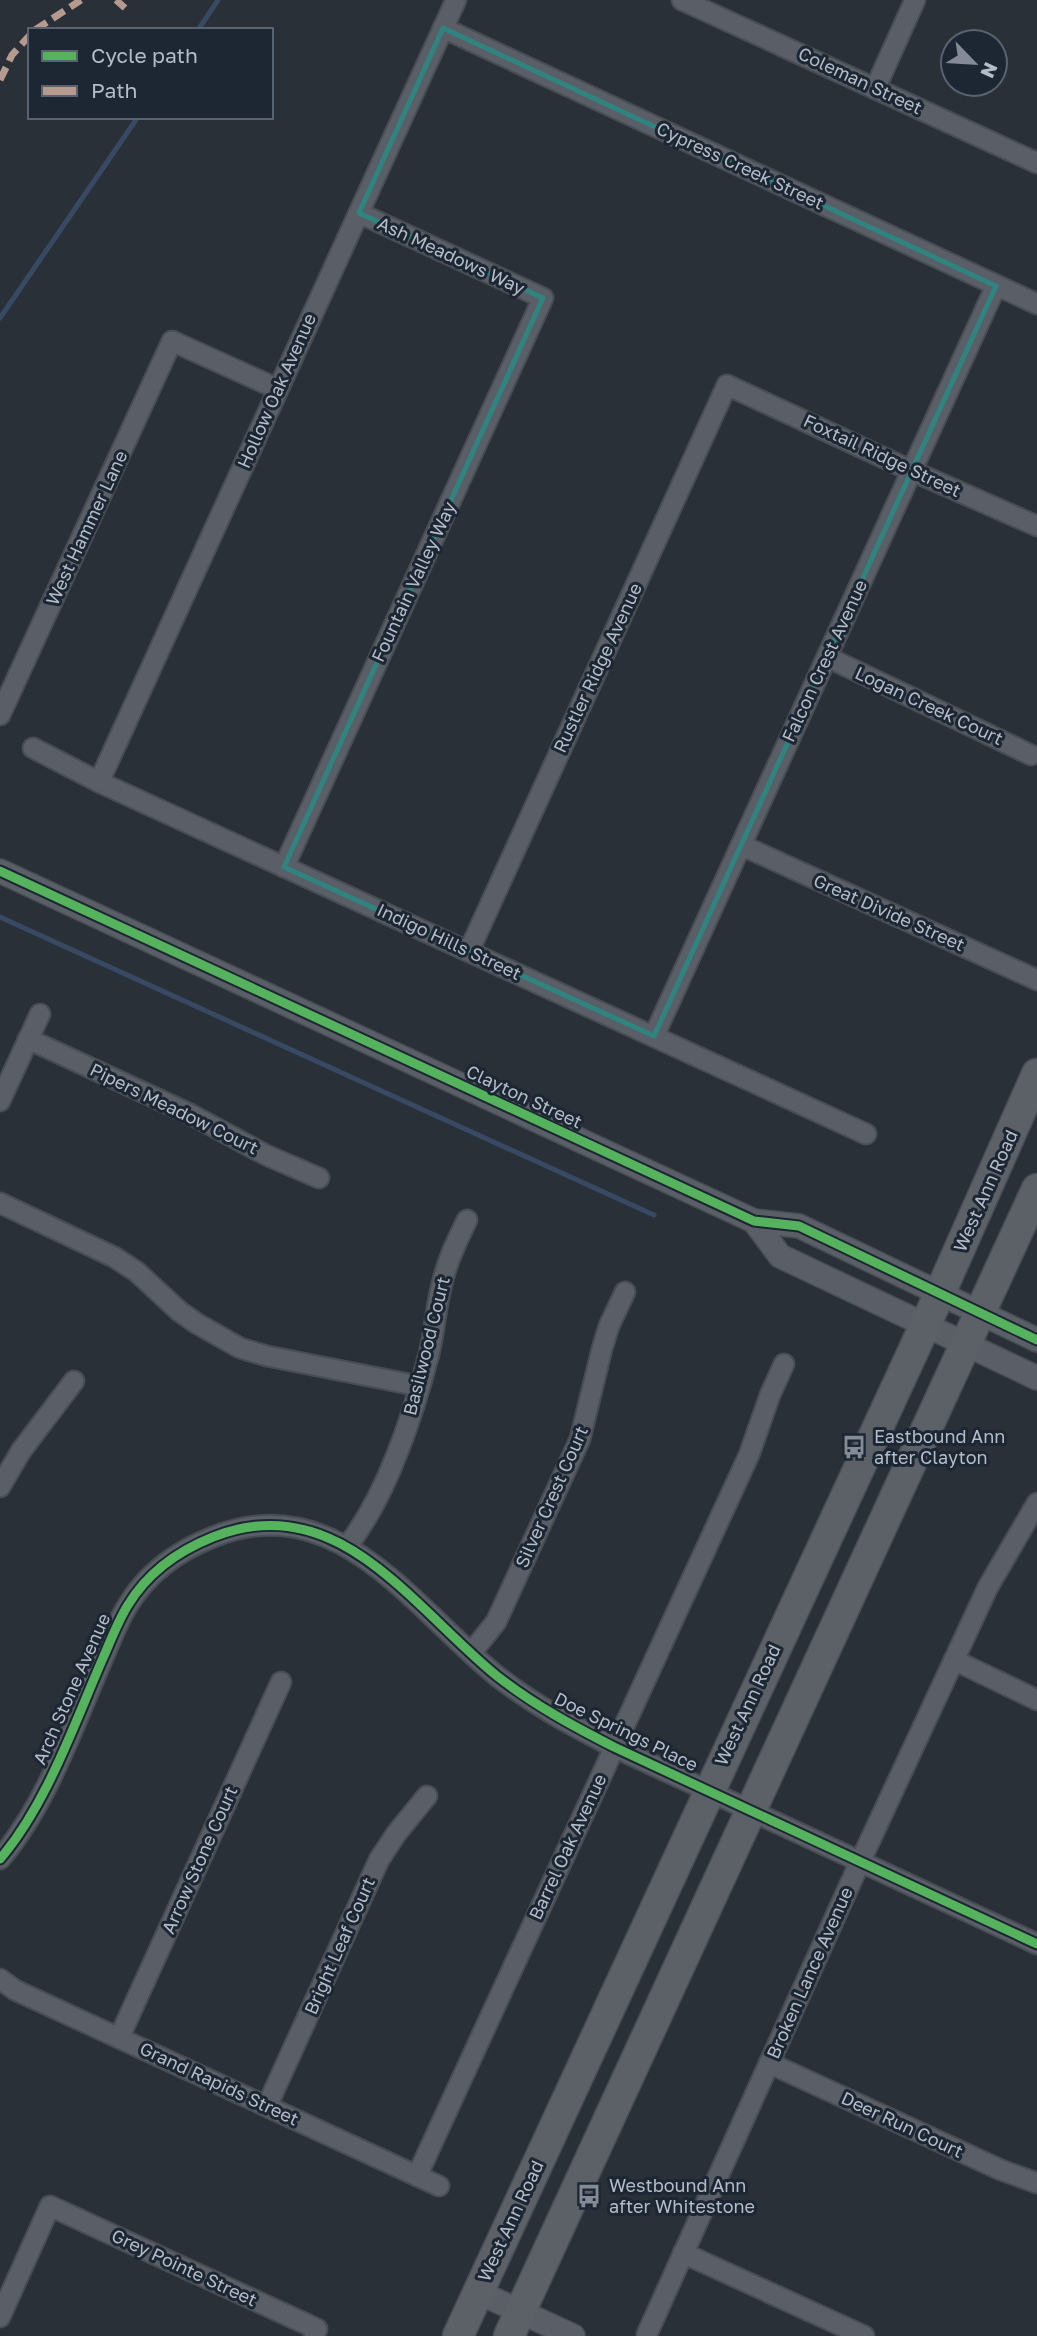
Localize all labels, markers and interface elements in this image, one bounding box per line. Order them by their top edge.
legend [28,28,273,119]
north arrow [939,28,1009,98]
text: Cycle path [91,42,198,68]
street label: Coleman Street [795,42,926,118]
text: N [976,59,1003,82]
text: Path [91,77,138,103]
street label: Cypress Creek Street [653,117,828,214]
street label: Ash Meadows Way [374,211,529,299]
street label: Hollow Oak Avenue [232,310,320,471]
street label: Foxtail Ridge Street [800,409,965,501]
street label: West Hammer Lane [41,447,132,608]
street label: Fountain Valley Way [366,498,460,665]
street label: Falcon Crest Avenue [777,576,871,745]
street label: Rustler Ridge Avenue [548,579,646,756]
street label: Logan Creek Court [852,661,1007,749]
street label: Great Divide Street [810,869,968,955]
street label: Indigo Hills Street [374,898,525,984]
street label: Pipers Meadow Court [87,1058,262,1158]
street label: Clayton Street [463,1060,586,1133]
street label: West Ann Road [948,1126,1022,1255]
street label: Basilwood Court [398,1274,454,1417]
street label: Silver Crest Court [510,1422,592,1571]
place label: Eastbound Ann after Clayton [874,1425,1005,1468]
bus stop icon: Eastbound Ann after Clayton [840,1433,868,1461]
street label: Arch Stone Avenue [28,1610,114,1768]
street label: West Ann Road [709,1641,785,1769]
street label: Doe Springs Place [551,1687,702,1775]
street label: Barrel Oak Avenue [524,1770,611,1923]
street label: Arrow Stone Court [157,1782,242,1937]
street label: Bright Leaf Court [299,1874,379,2018]
street label: Broken Lance Avenue [761,1883,857,2062]
street label: Grand Rapids Street [136,2037,302,2130]
street label: Deer Run Court [838,2086,967,2162]
street label: West Ann Road [472,2157,548,2285]
place label: Westbound Ann after Whitestone [609,2174,755,2217]
bus stop icon: Westbound Ann after Whitestone [575,2182,603,2210]
street label: Grey Pointe Street [108,2224,261,2310]

